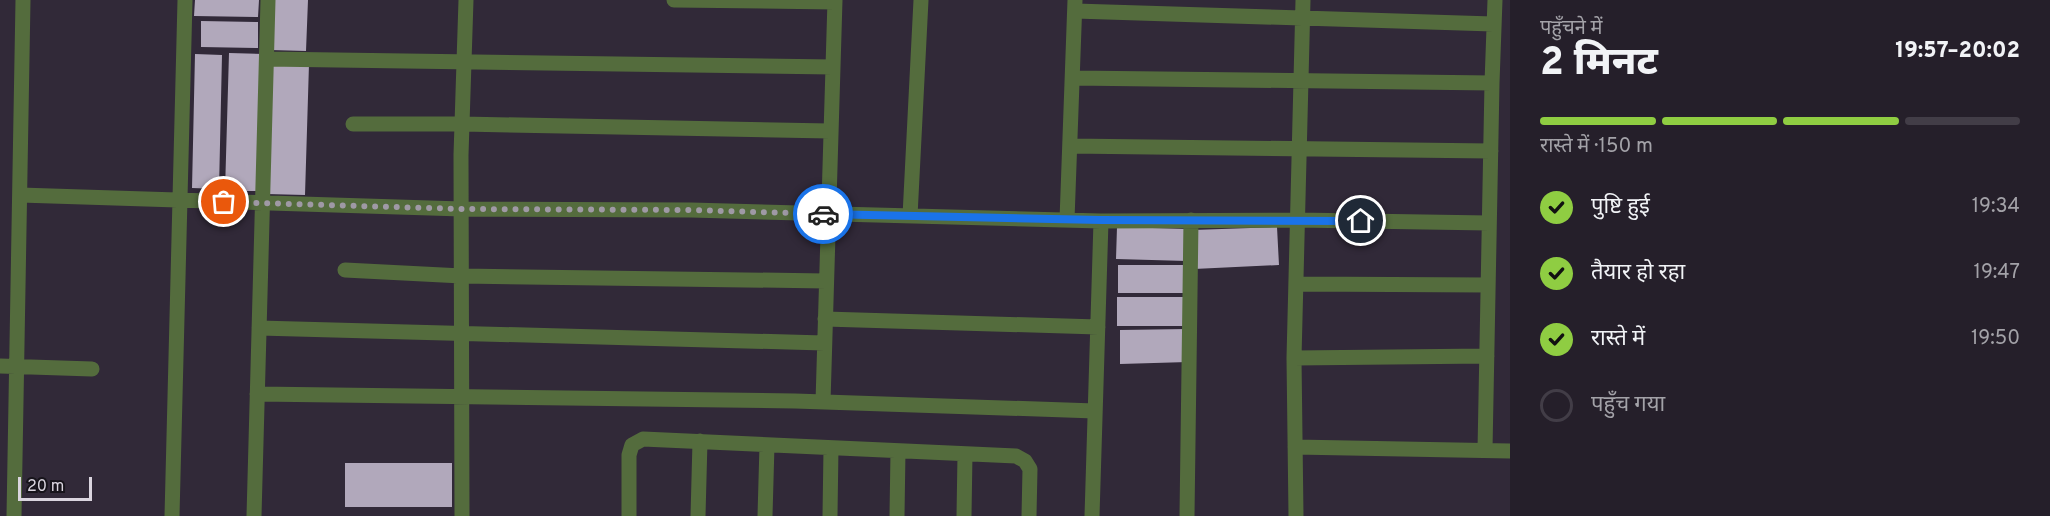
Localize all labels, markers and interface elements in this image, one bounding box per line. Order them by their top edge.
text: पहुँचने में [1540,16,1602,42]
text: 19:57–20:02 [1895,38,2020,65]
text: 2 मिनट [1540,40,1658,89]
text: रास्ते में · 150 m [1540,134,1653,160]
pin [198,176,249,227]
courier [793,184,853,244]
icon: bag [207,185,240,218]
icon: check [1540,191,1573,224]
text: पुष्टि हुई [1591,194,1650,221]
text: 19:34 [1972,194,2020,220]
pin [1335,195,1386,246]
icon: car [807,198,840,231]
icon: home [1344,204,1377,237]
icon: check [1540,257,1573,290]
text: तैयार हो रहा [1591,260,1685,287]
text: 19:47 [1973,260,2020,286]
icon: check [1540,323,1573,356]
text: रास्ते में [1591,326,1645,353]
text: 19:50 [1971,326,2020,352]
text: पहुँच गया [1591,392,1665,419]
scale bar [18,474,92,502]
text: 20 m [27,477,64,497]

